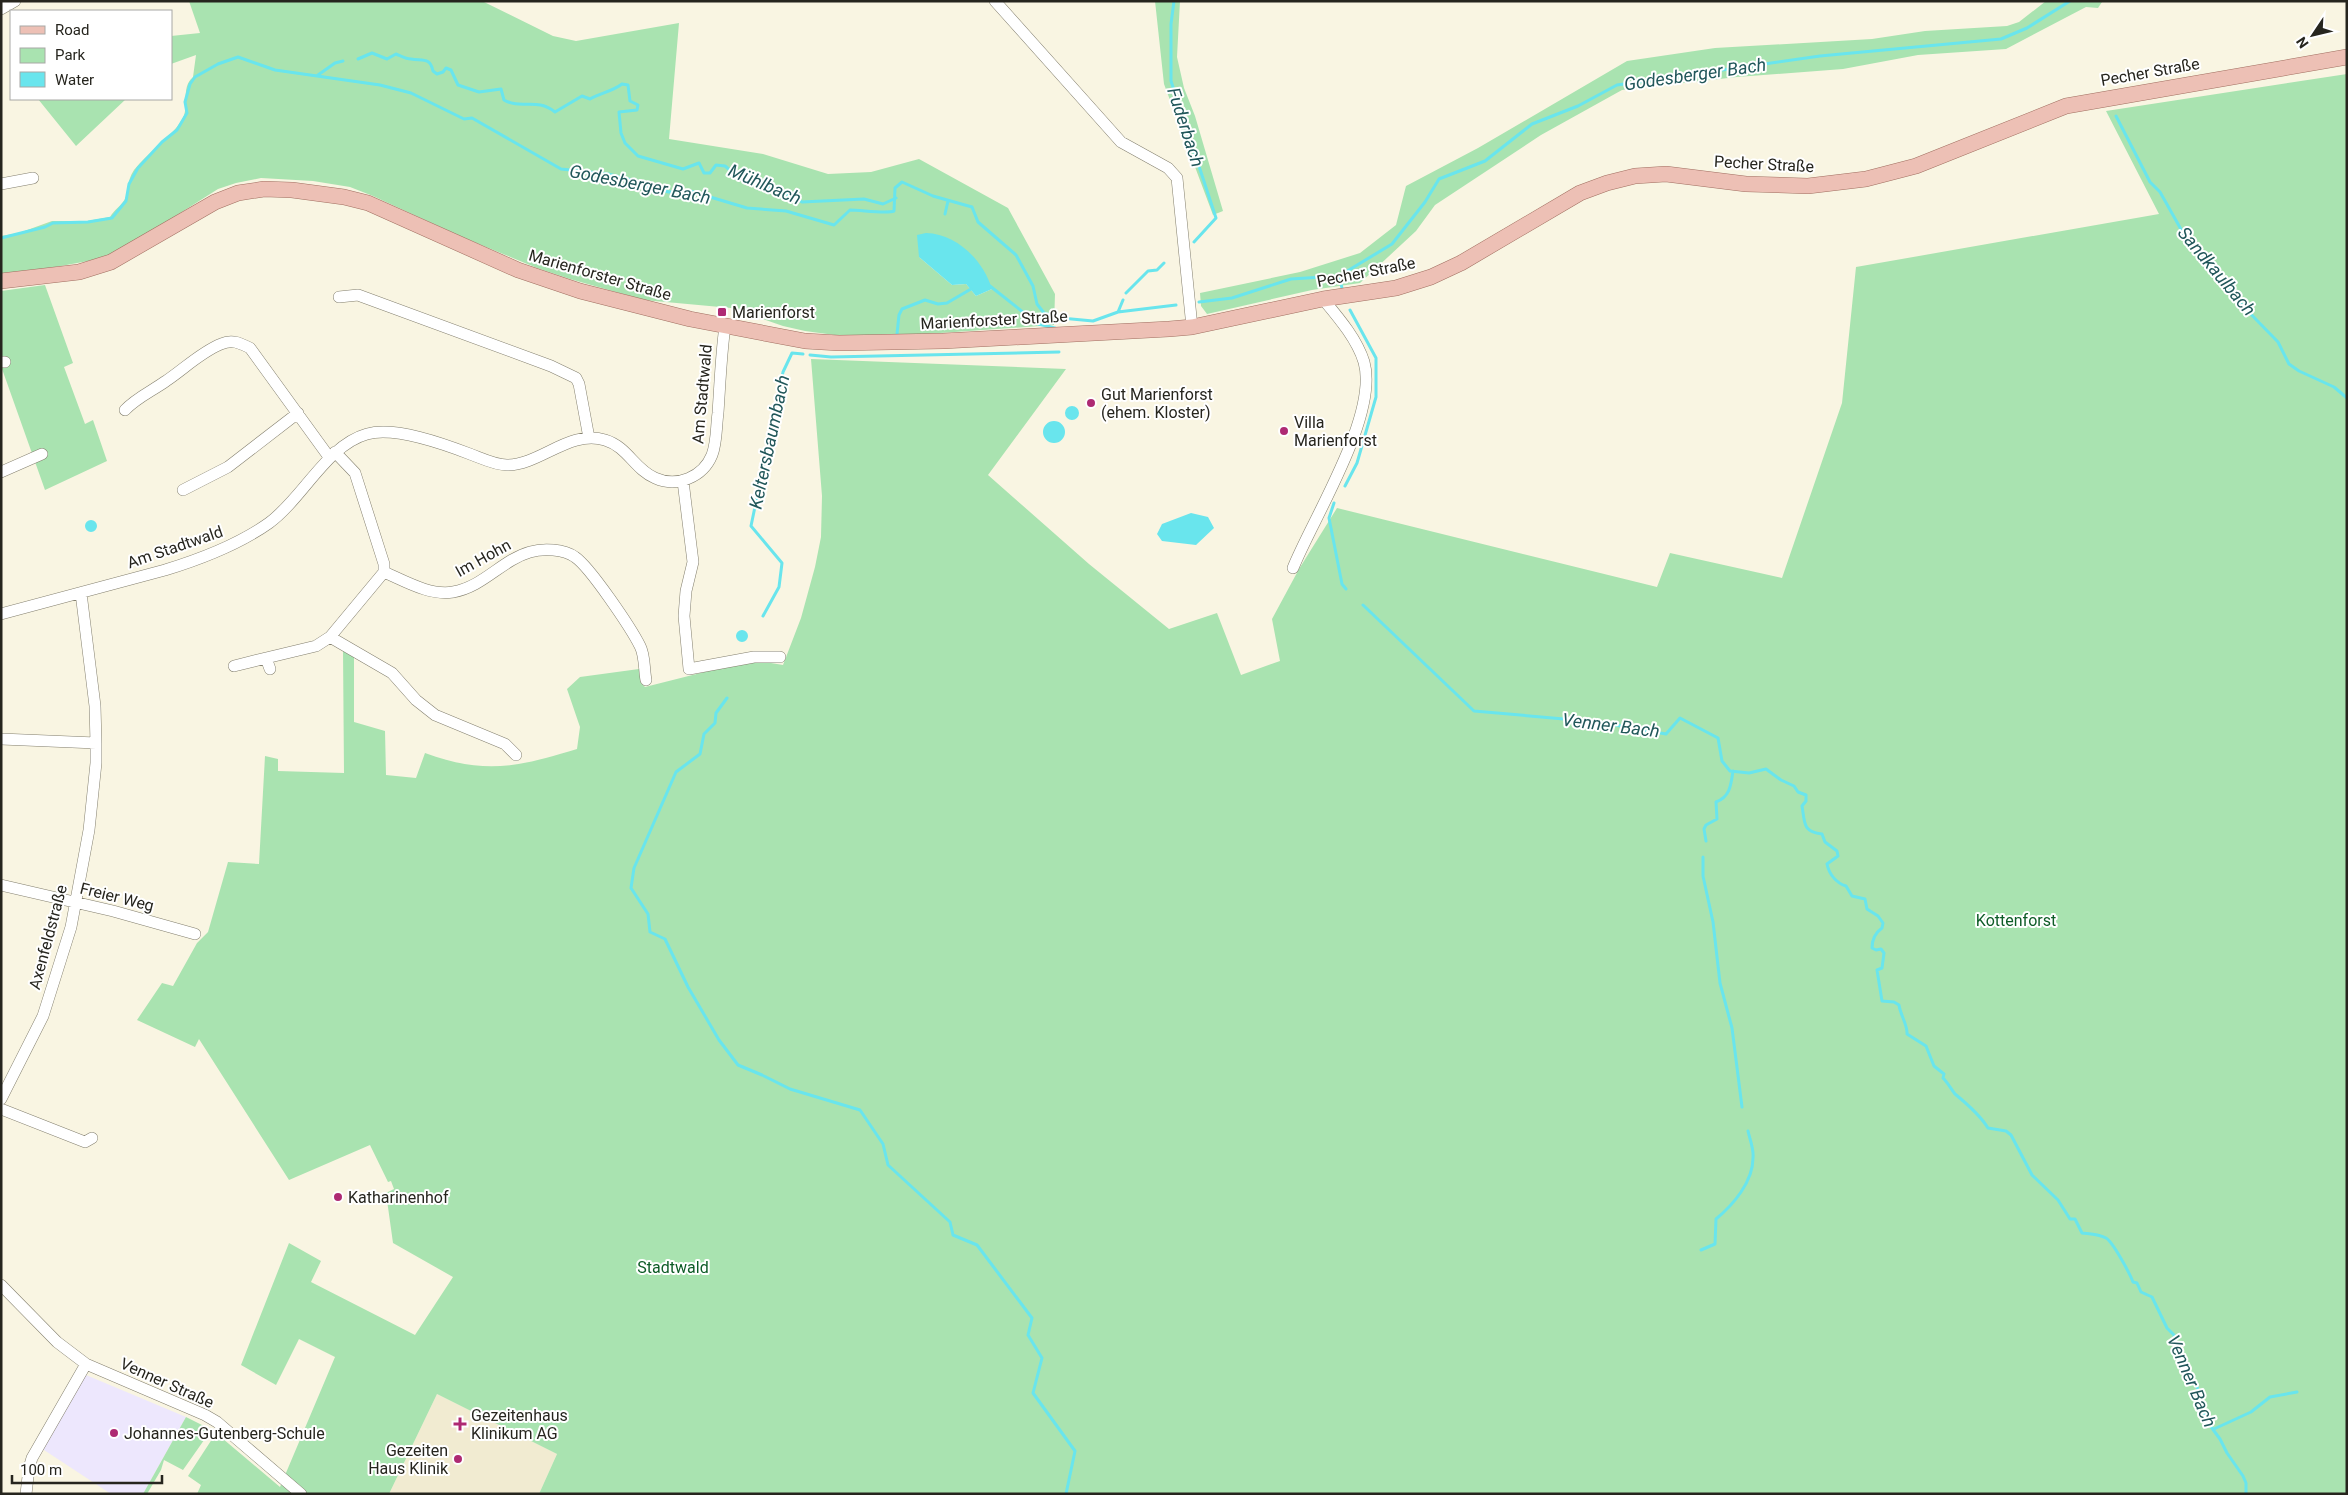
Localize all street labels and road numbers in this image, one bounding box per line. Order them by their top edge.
street label: Pecher Straße [2099,54,2201,90]
street label: Pecher Straße [1714,152,1814,176]
street label: Marienforster Straße [527,246,673,304]
street label: Pecher Straße [1315,253,1417,291]
street label: Marienforster Straße [920,307,1068,333]
street label: Am Stadtwald [688,343,716,445]
street label: Am Stadtwald [125,522,225,572]
street label: Im Hohn [452,535,514,581]
street label: Freier Weg [78,879,156,915]
street label: Axenfeldstraße [25,883,71,991]
street label: Venner Straße [117,1354,217,1412]

